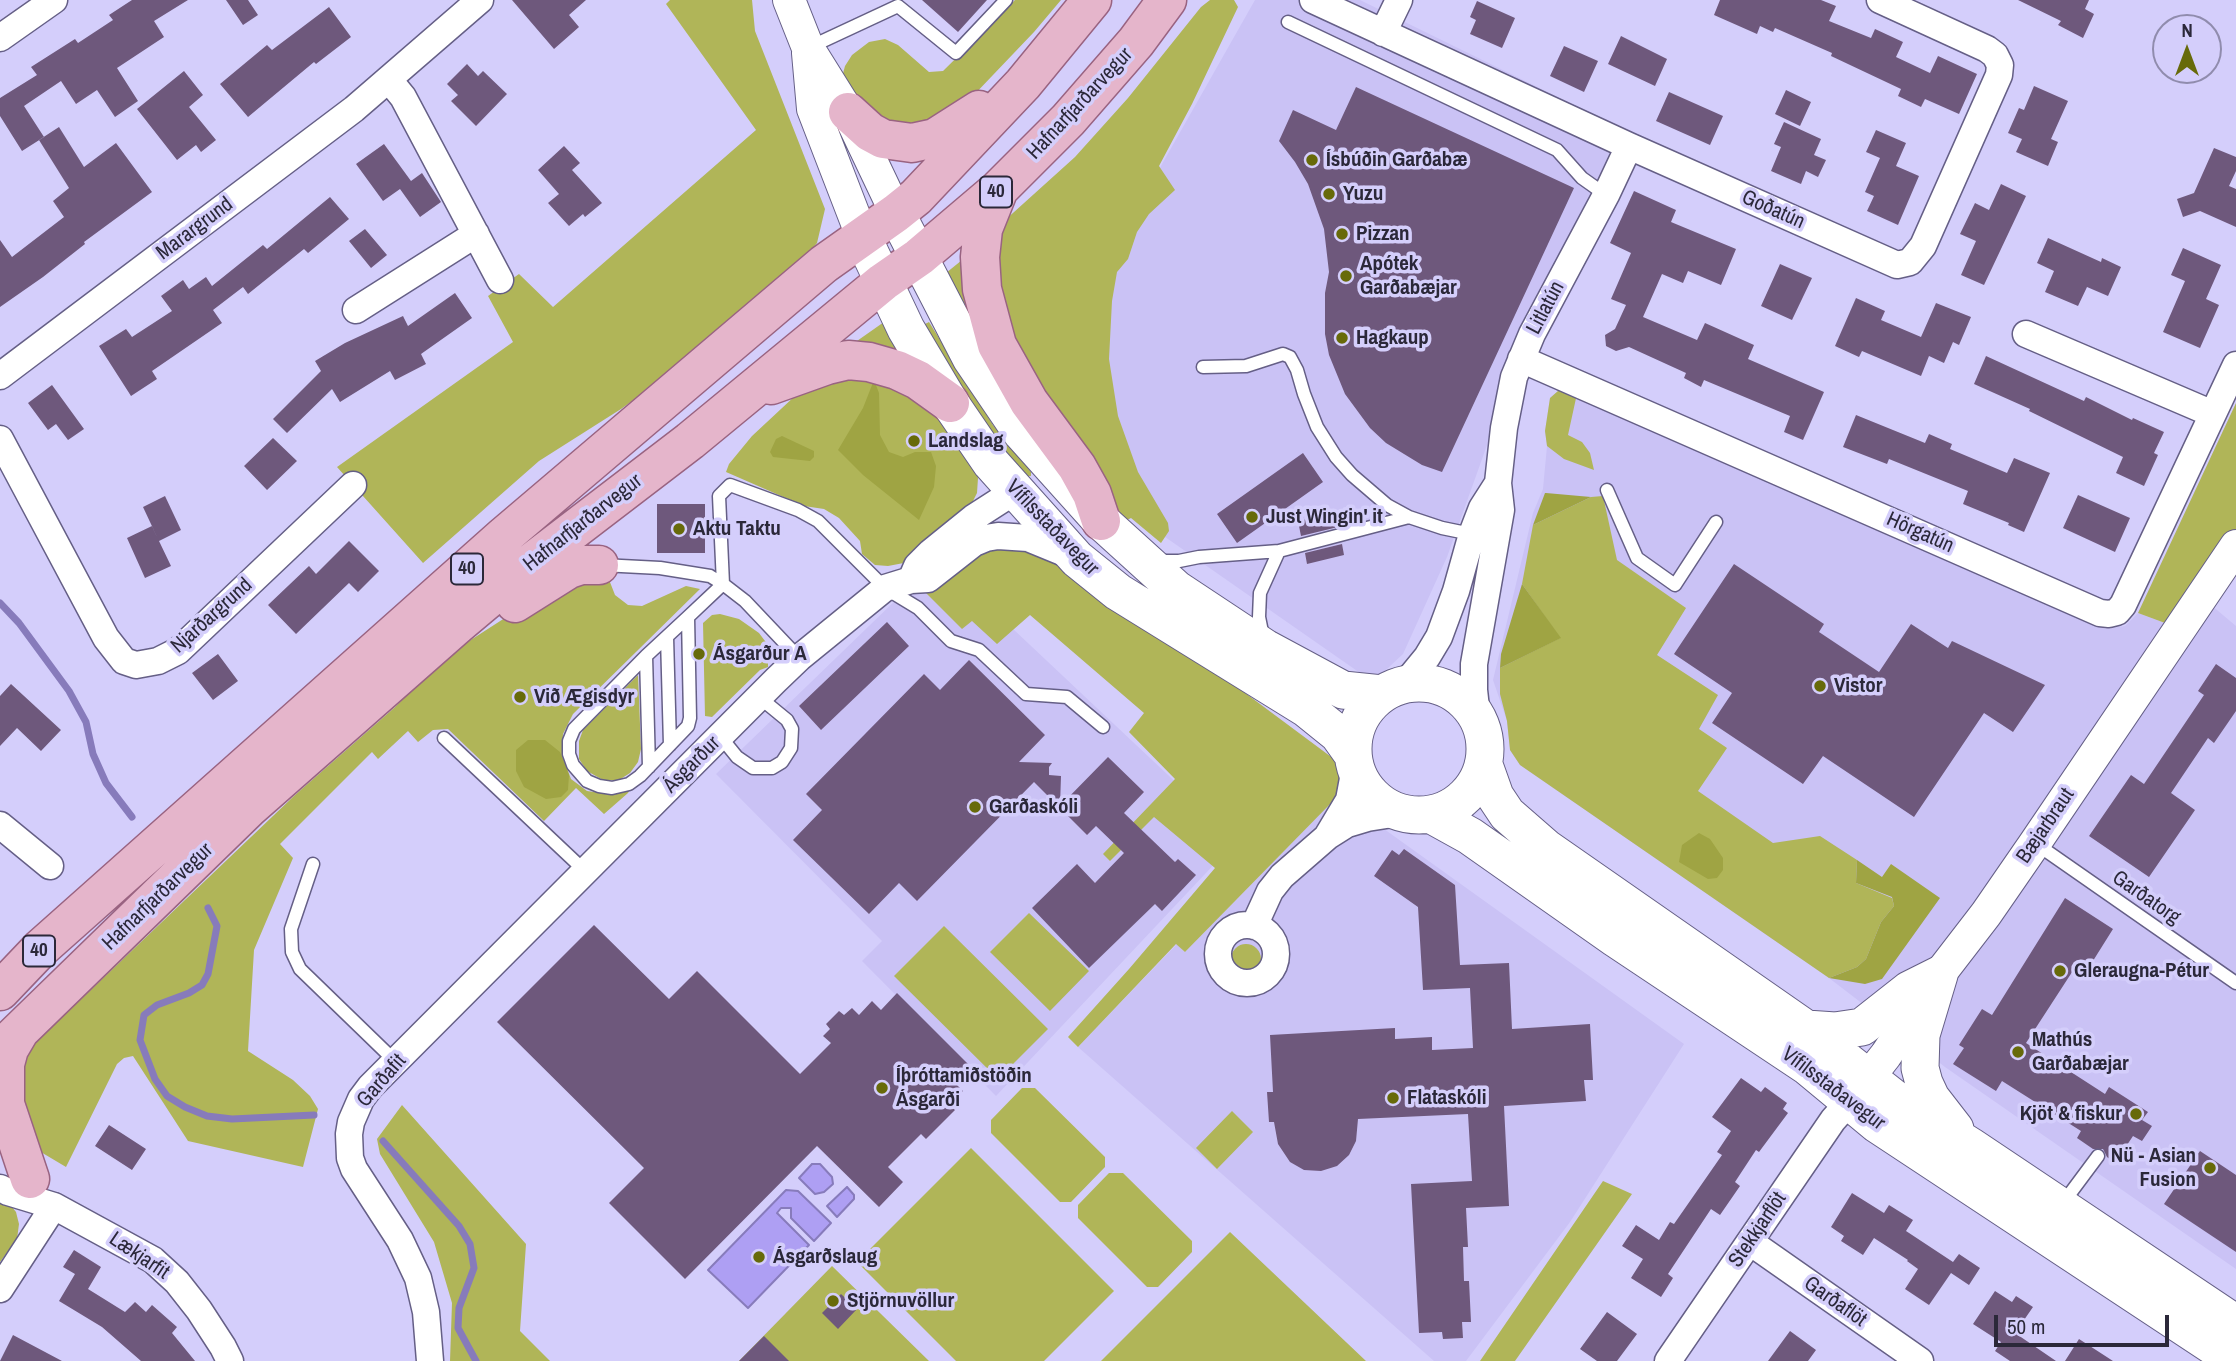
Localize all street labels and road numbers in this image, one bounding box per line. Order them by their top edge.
street label: Hafnarfjarðarvegur [1022,43,1138,165]
road number: 40 [980,176,1012,208]
street label: Goðatún [1738,185,1808,235]
street label: Marargrund [152,192,238,266]
street label: Litlatún [1522,277,1570,339]
street label: Hafnarfjarðarvegur [519,469,647,577]
street label: Vífilsstaðavegur [1000,475,1104,581]
street label: Hörgatún [1883,507,1957,559]
road number: 40 [451,554,483,584]
street label: Njarðargrund [166,573,258,659]
street label: Ásgarður [658,731,726,799]
street label: Bæjarbraut [2012,784,2080,868]
street label: Hafnarfjarðarvegur [98,838,218,956]
street label: Garðatorg [2107,865,2185,931]
road number: 40 [23,936,55,967]
street label: Vífilsstaðavegur [1776,1042,1890,1136]
street label: Garðafit [352,1049,412,1113]
street label: Stekkjarflöt [1724,1188,1792,1272]
street label: Lækjarfit [104,1227,174,1285]
street label: Garðaflöt [1799,1271,1871,1333]

